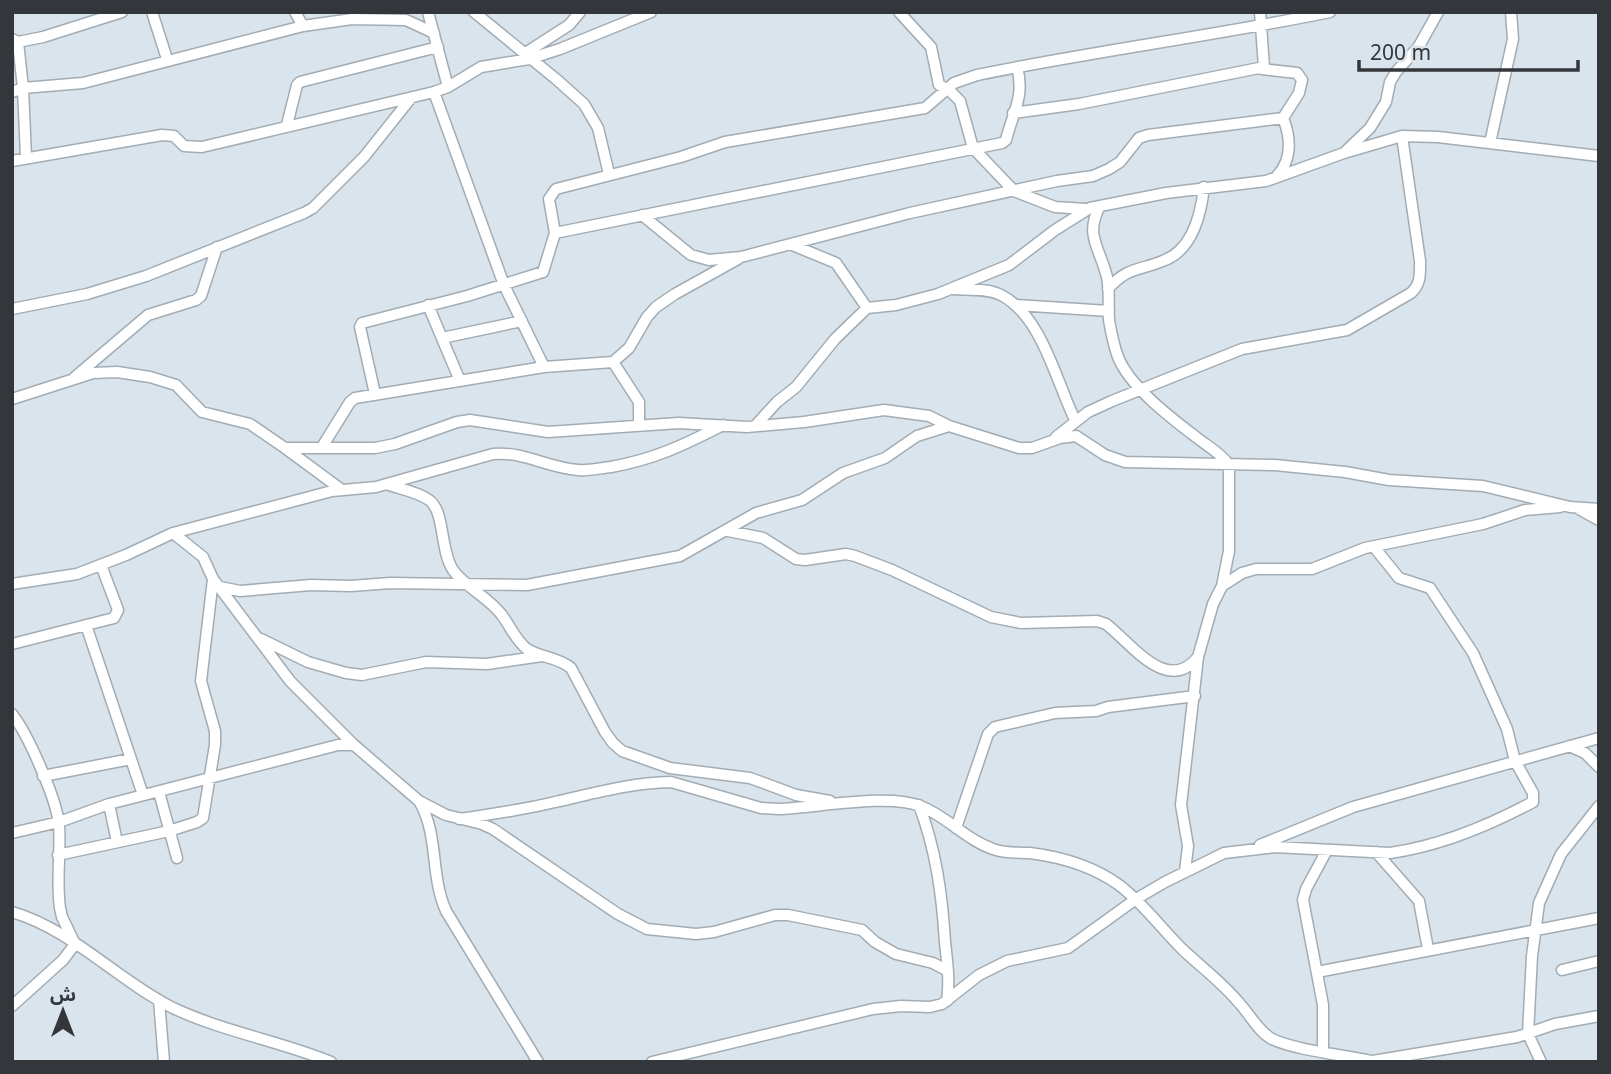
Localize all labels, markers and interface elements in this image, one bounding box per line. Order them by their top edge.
scale bar [1359,28,1578,72]
text: 200 m [1370,31,1431,75]
text: ش [50,975,76,1015]
north arrow [28,976,98,1046]

